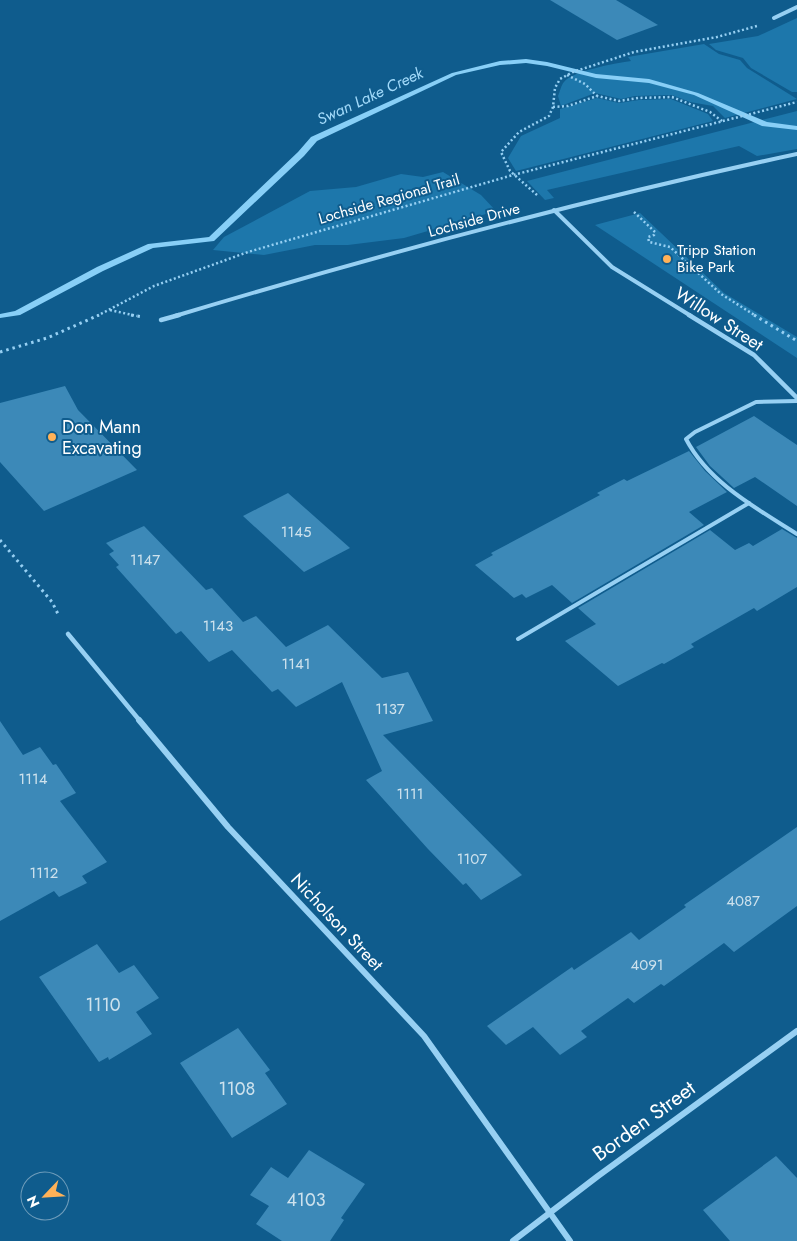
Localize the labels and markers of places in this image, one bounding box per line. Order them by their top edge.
place label: Tripp Station Bike Park [677,239,756,278]
marker: Tripp Station Bike Park [661,253,673,265]
place label: Don Mann Excavating [62,414,142,461]
marker: Don Mann Excavating [46,431,58,443]

